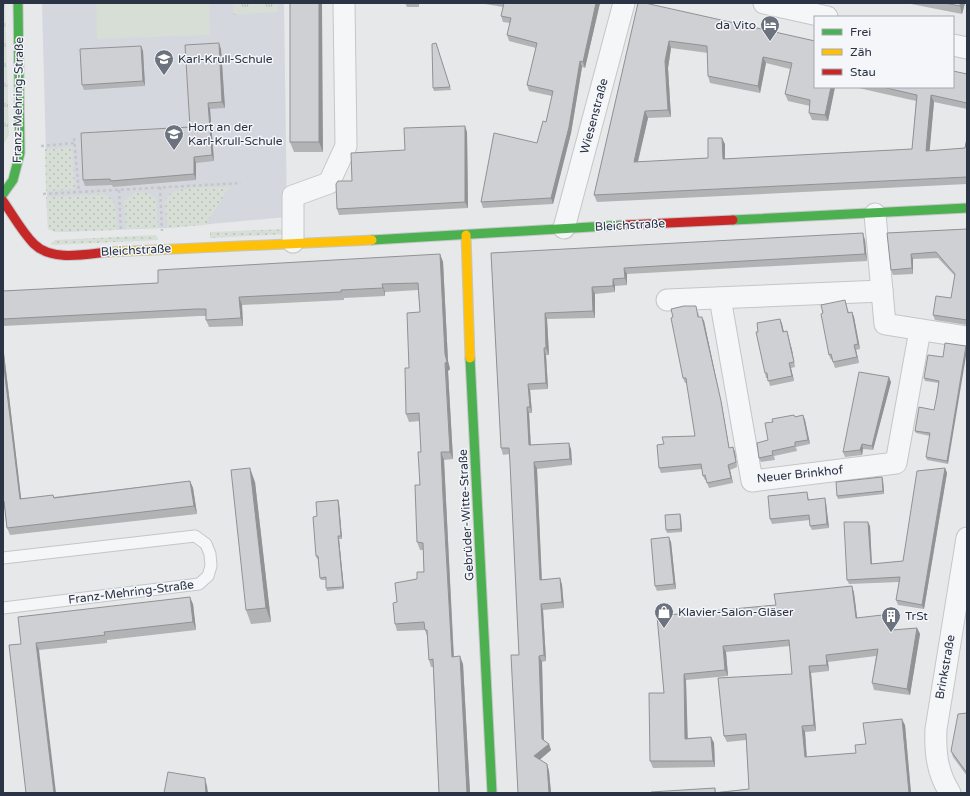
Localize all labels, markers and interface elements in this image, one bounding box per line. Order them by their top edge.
hotel icon: da Vito [759,14,781,42]
legend [814,16,954,88]
place label: da Vito [716,18,756,32]
text: Frei [850,25,871,39]
street label: Franz-Mehring-Straße [10,37,26,163]
text: Zäh [850,45,872,59]
school or university icon: Karl-Krull-Schule [153,48,175,76]
place label: Karl-Krull-Schule [178,52,273,66]
text: Stau [850,65,876,79]
street label: Wiesenstraße [577,77,611,155]
place label: Hort an der Karl-Krull-Schule [188,120,283,148]
school or university icon: Hort an der Karl-Krull-Schule [163,123,185,151]
street label: Bleichstraße [594,216,666,234]
street label: Bleichstraße [100,241,172,259]
street label: Gebrüder-Witte-Straße [456,449,476,581]
street label: Neuer Brinkhof [756,462,844,486]
street label: Franz-Mehring-Straße [67,577,195,607]
shop icon: Klavier-Salon-Gläser [653,601,675,629]
place label: Klavier-Salon-Gläser [678,605,794,619]
building icon: TrSt [880,605,902,633]
place label: TrSt [905,609,928,623]
street label: Brinkstraße [932,633,958,700]

